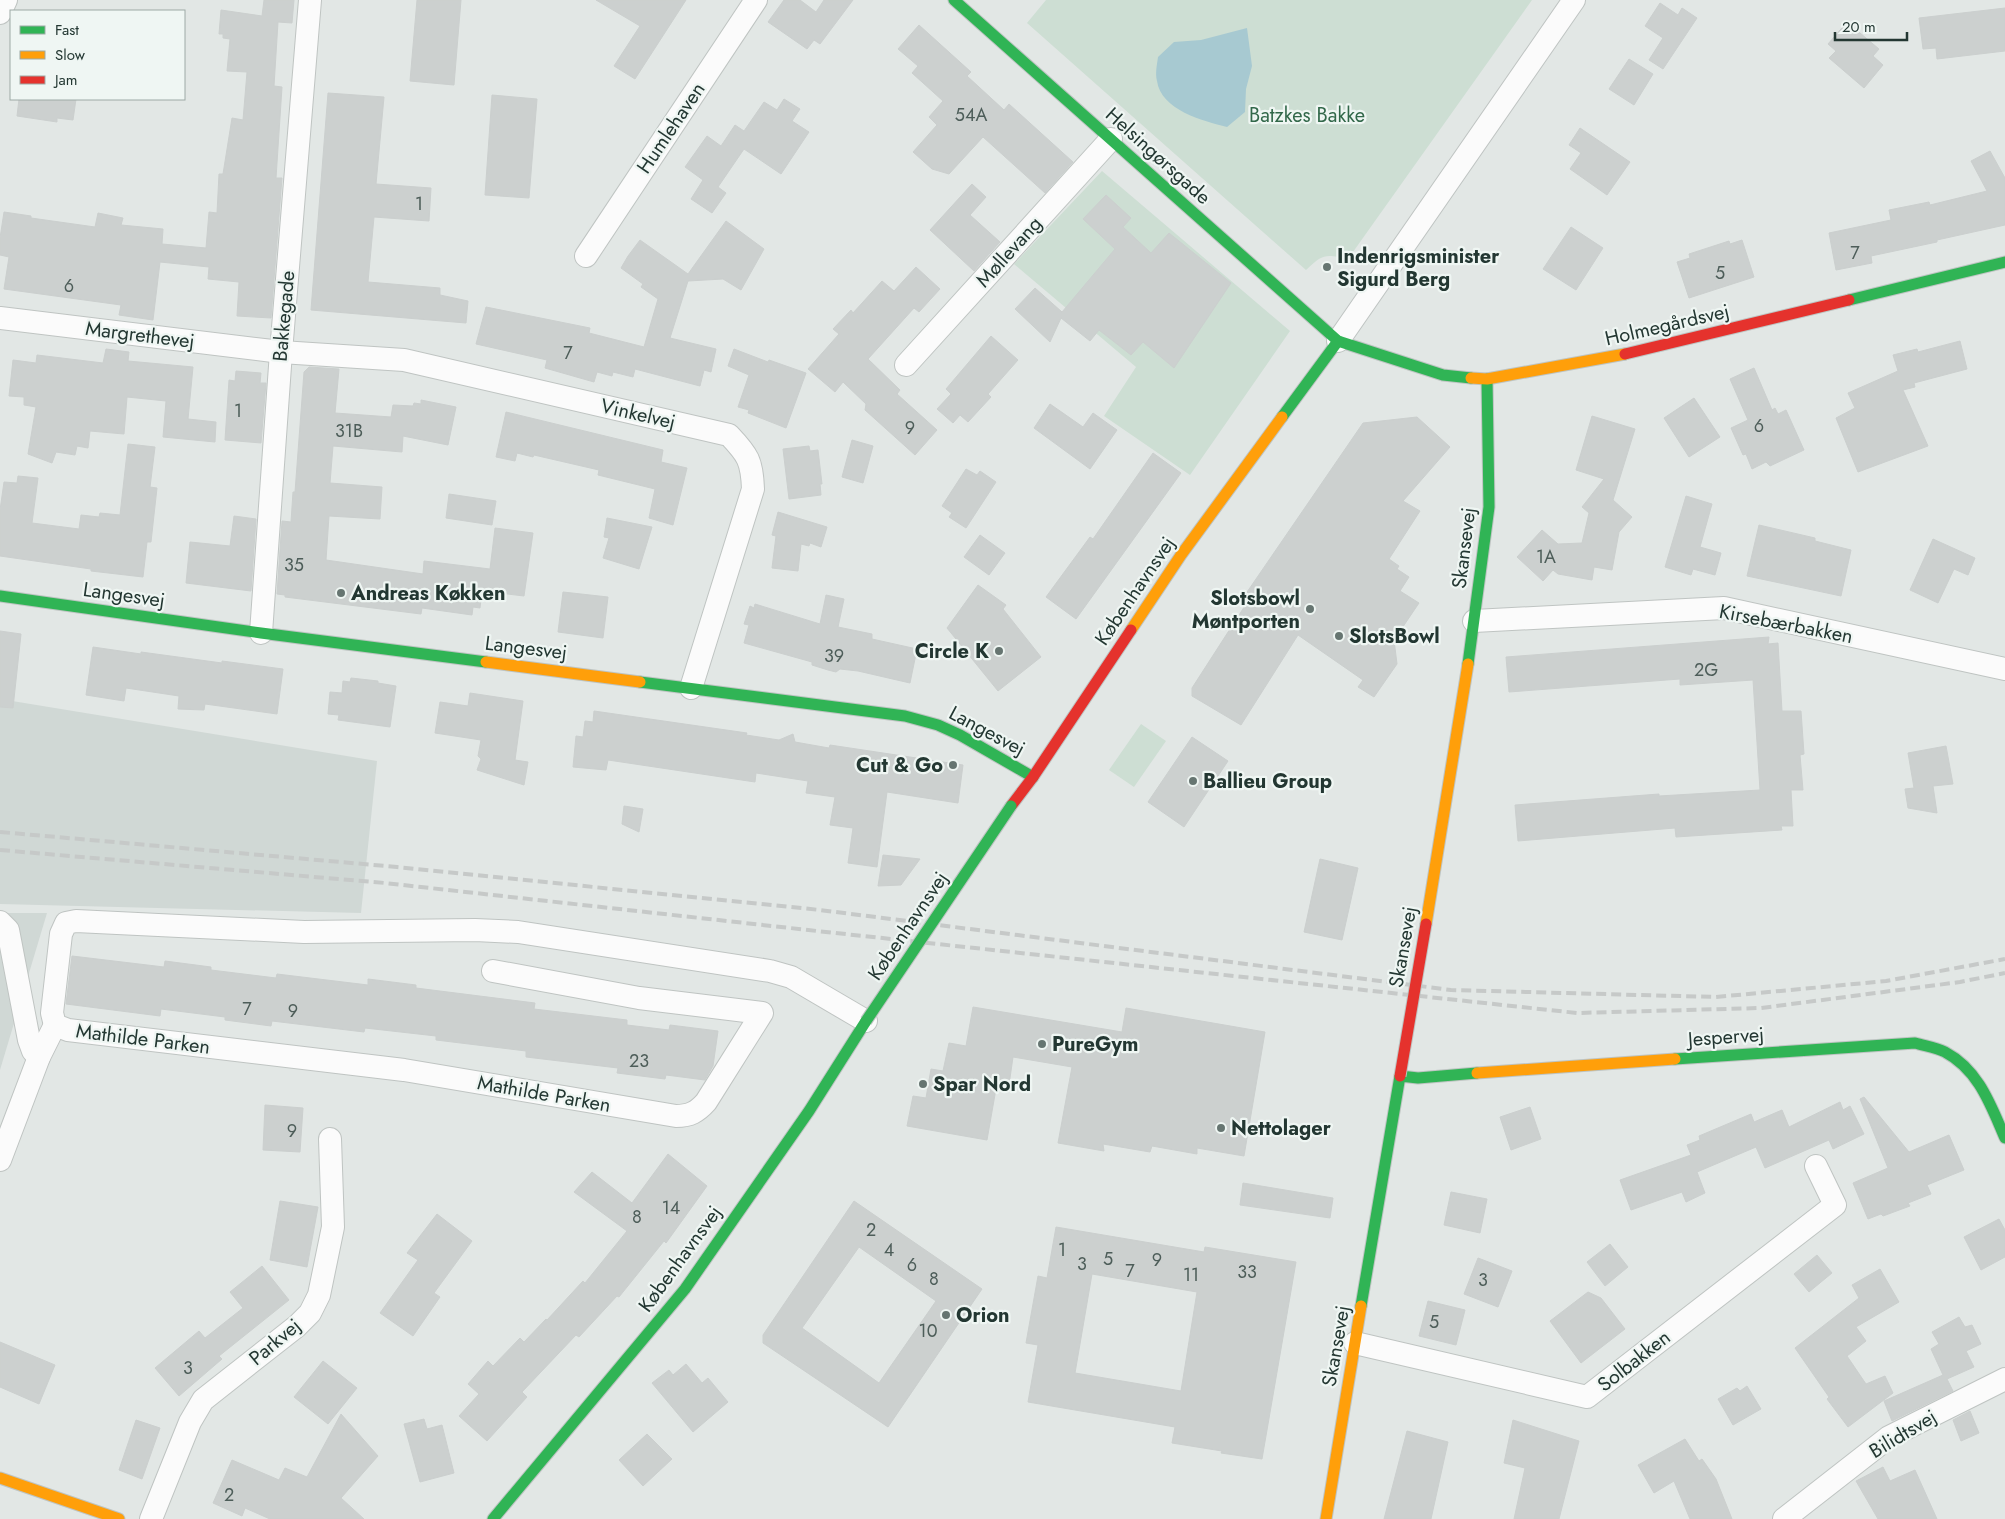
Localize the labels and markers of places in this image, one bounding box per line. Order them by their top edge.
place label: Indenrigsminister Sigurd Berg [1337,242,1500,294]
marker: Indenrigsminister Sigurd Berg [1321,261,1333,273]
place label: Andreas Køkken [350,579,505,608]
place label: Slotsbowl Møntporten [1192,584,1300,636]
marker: Andreas Køkken [335,587,347,599]
marker: Slotsbowl Møntporten [1304,603,1316,615]
place label: SlotsBowl [1349,622,1440,651]
marker: SlotsBowl [1333,630,1345,642]
place label: Circle K [915,637,989,666]
marker: Circle K [993,645,1005,657]
place label: Cut & Go [856,751,943,780]
marker: Cut & Go [947,759,959,771]
place label: Ballieu Group [1203,767,1332,796]
marker: Ballieu Group [1187,775,1199,787]
place label: PureGym [1052,1030,1138,1059]
marker: PureGym [1036,1038,1048,1050]
place label: Spar Nord [933,1070,1031,1099]
marker: Spar Nord [917,1078,929,1090]
place label: Nettolager [1231,1114,1332,1143]
marker: Nettolager [1215,1122,1227,1134]
place label: Orion [956,1301,1009,1330]
marker: Orion [940,1309,952,1321]

